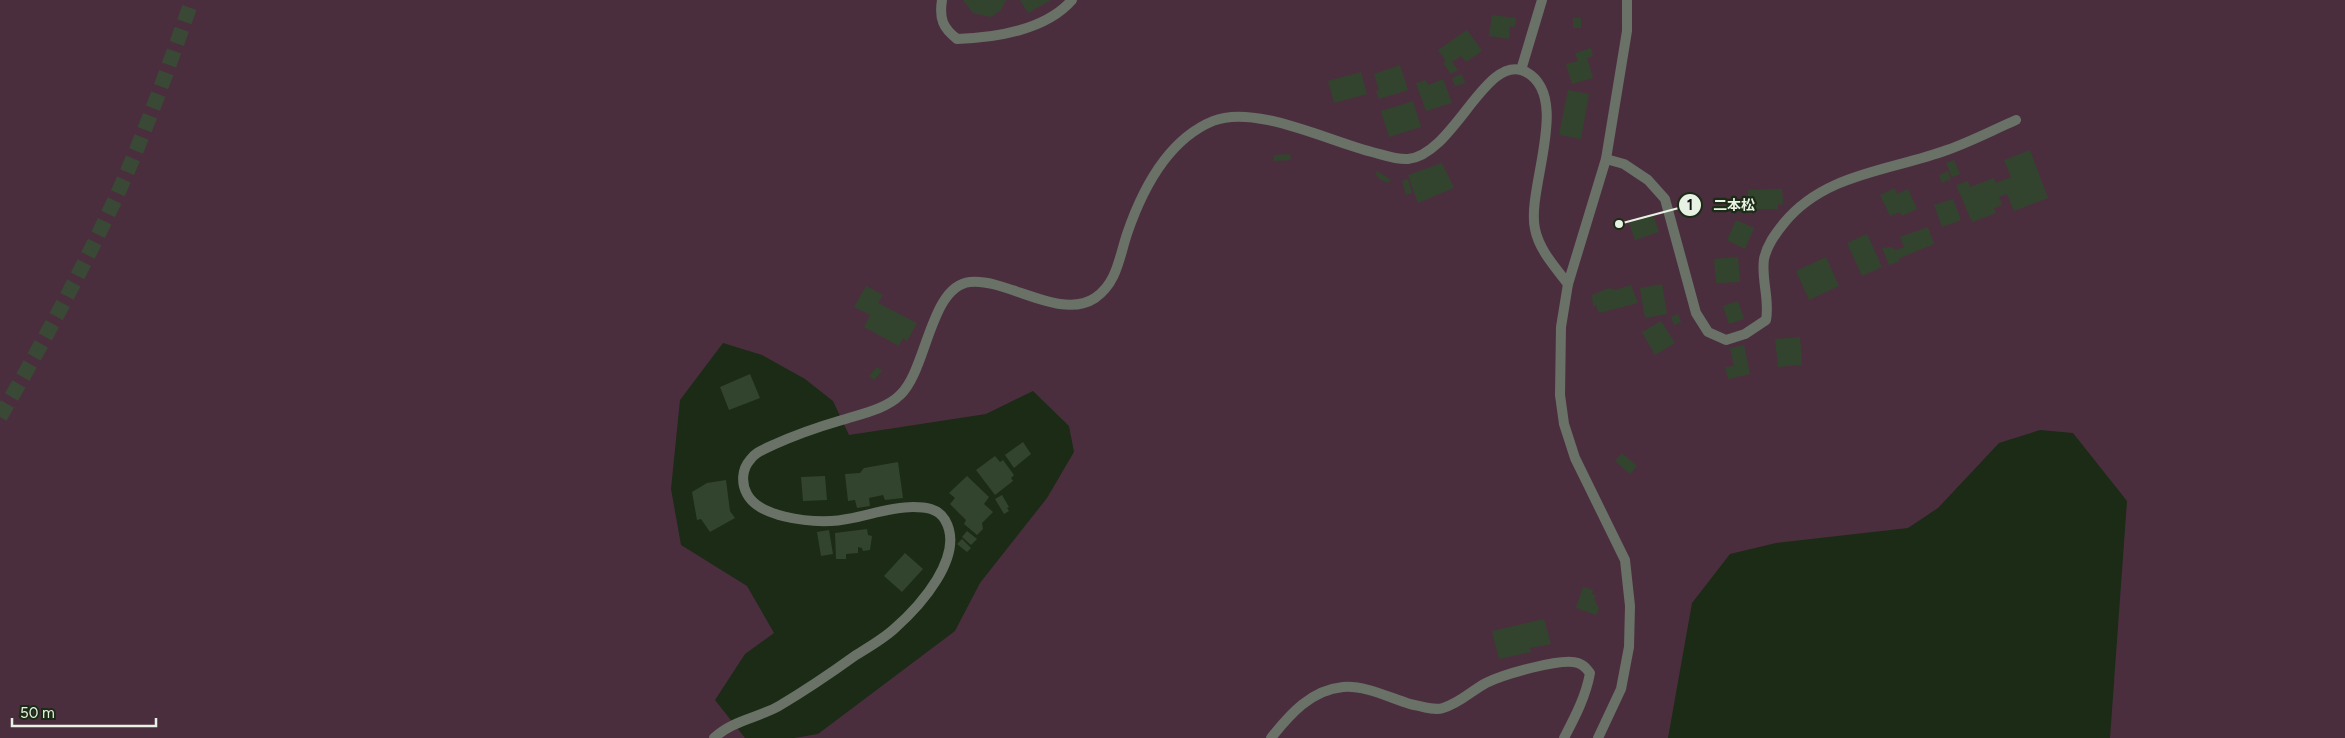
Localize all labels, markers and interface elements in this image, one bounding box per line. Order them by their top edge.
callout: 二本松 [1678,190,1765,219]
text: 1 [1687,196,1693,214]
text: 二本松 [1713,197,1755,214]
scale bar [12,696,156,728]
text: 50 m [20,704,55,722]

